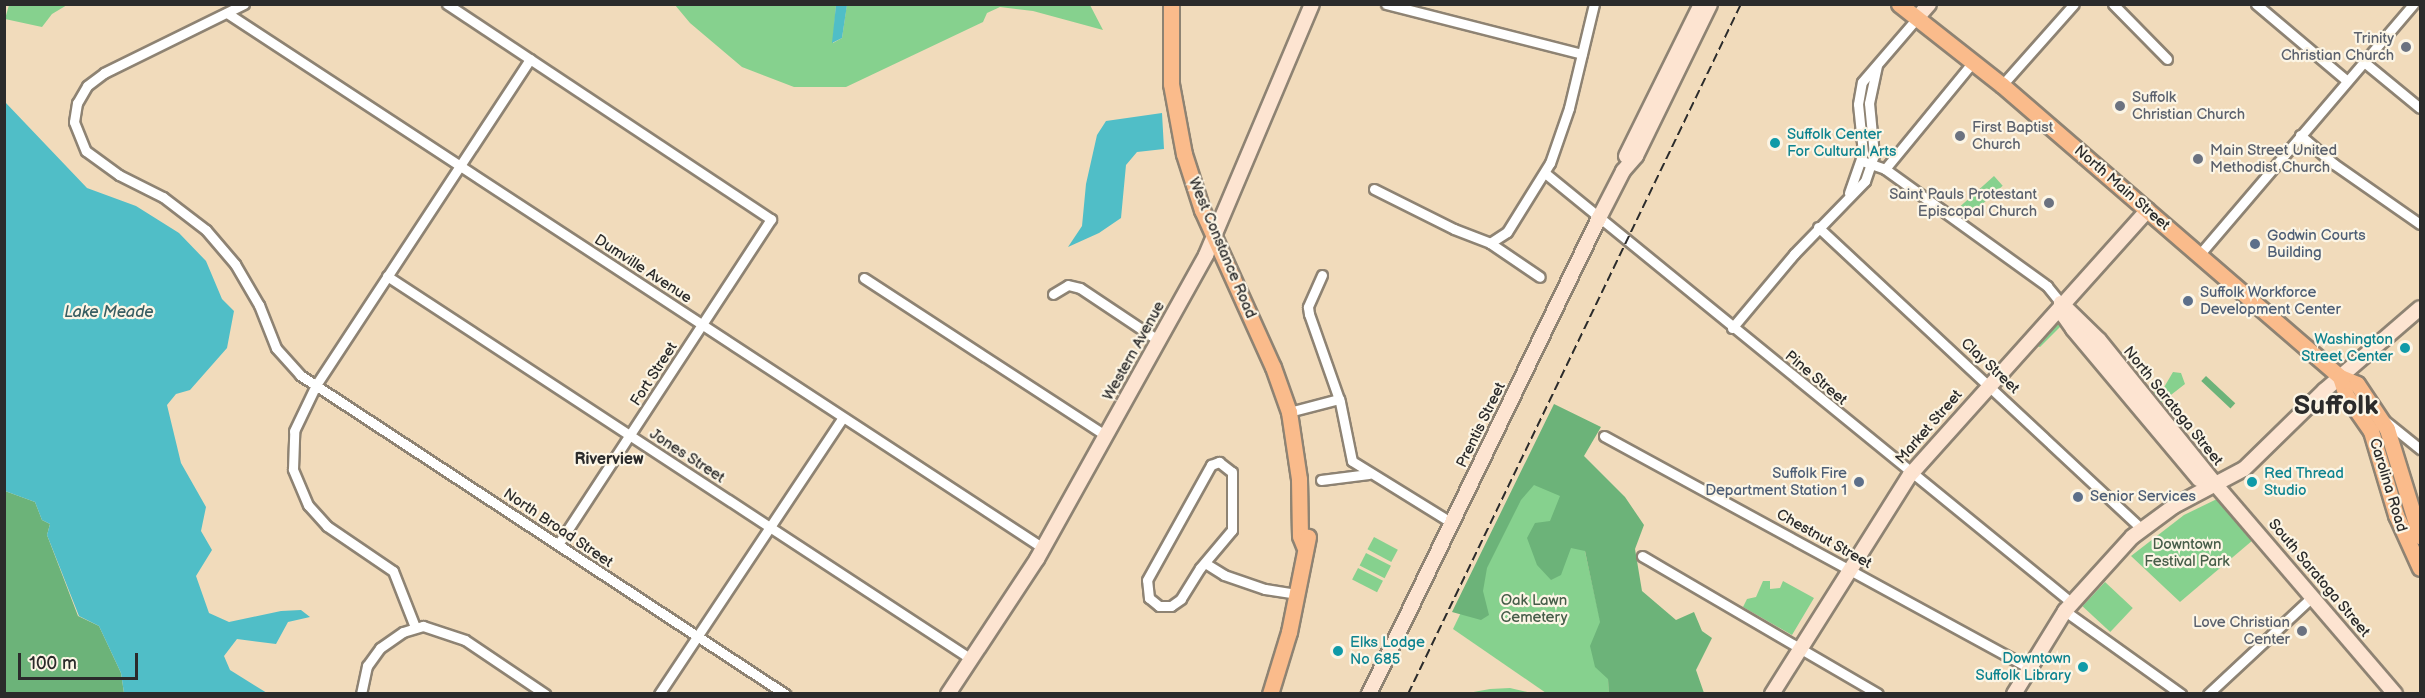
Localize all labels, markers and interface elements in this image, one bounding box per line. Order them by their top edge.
place label: Trinity Christian Church [2281,29,2394,64]
marker: Trinity Christian Church [2399,40,2413,54]
place label: Suffolk Christian Church [2132,88,2245,123]
marker: Suffolk Christian Church [2113,99,2127,113]
place label: First Baptist Church [1972,118,2053,153]
place label: Suffolk Center For Cultural Arts [1787,125,1896,160]
marker: First Baptist Church [1953,129,1967,143]
marker: Suffolk Center For Cultural Arts [1768,136,1782,150]
place label: Main Street United Methodist Church [2210,141,2337,176]
street label: North Main Street [2070,142,2174,234]
marker: Main Street United Methodist Church [2191,152,2205,166]
street label: West Constance Road [1184,175,1260,321]
place label: Saint Pauls Protestant Episcopal Church [1889,185,2037,220]
marker: Saint Pauls Protestant Episcopal Church [2042,196,2056,210]
place label: Godwin Courts Building [2267,226,2366,261]
street label: Dumville Avenue [591,231,695,307]
marker: Godwin Courts Building [2248,237,2262,251]
place label: Suffolk Workforce Development Center [2200,283,2341,318]
marker: Suffolk Workforce Development Center [2181,294,2195,308]
street label: Western Avenue [1099,298,1169,404]
water label: Lake Meade [64,303,154,323]
place label: Washington Street Center [2301,330,2393,365]
street label: Clay Street [1957,334,2023,398]
street label: Fort Street [627,339,681,409]
marker: Washington Street Center [2398,341,2412,355]
street label: North Saratoga Street [2119,343,2227,469]
street label: Pine Street [1781,347,1851,409]
street label: Prentis Street [1453,379,1509,471]
street label: Market Street [1892,386,1966,468]
district label: Suffolk [2294,391,2378,423]
street label: Jones Street [646,425,728,487]
street label: Carolina Road [2365,436,2411,534]
district label: Riverview [575,450,643,470]
place label: Suffolk Fire Department Station 1 [1705,464,1847,499]
place label: Red Thread Studio [2264,464,2344,499]
marker: Suffolk Fire Department Station 1 [1852,475,1866,489]
marker: Red Thread Studio [2245,475,2259,489]
street label: North Broad Street [500,485,616,571]
place label: Senior Services [2090,488,2196,506]
marker: Senior Services [2071,490,2085,504]
street label: Chestnut Street [1773,505,1875,573]
street label: South Saratoga Street [2264,515,2374,641]
park label: Downtown Festival Park [2144,535,2230,570]
park label: Oak Lawn Cemetery [1501,591,1567,626]
place label: Love Christian Center [2193,613,2290,648]
marker: Love Christian Center [2295,624,2309,638]
place label: Elks Lodge No 685 [1350,633,1425,668]
scale bar [21,641,141,679]
marker: Elks Lodge No 685 [1331,644,1345,658]
place label: Downtown Suffolk Library [1976,649,2071,684]
text: 100 m [29,653,77,674]
marker: Downtown Suffolk Library [2076,660,2090,674]

